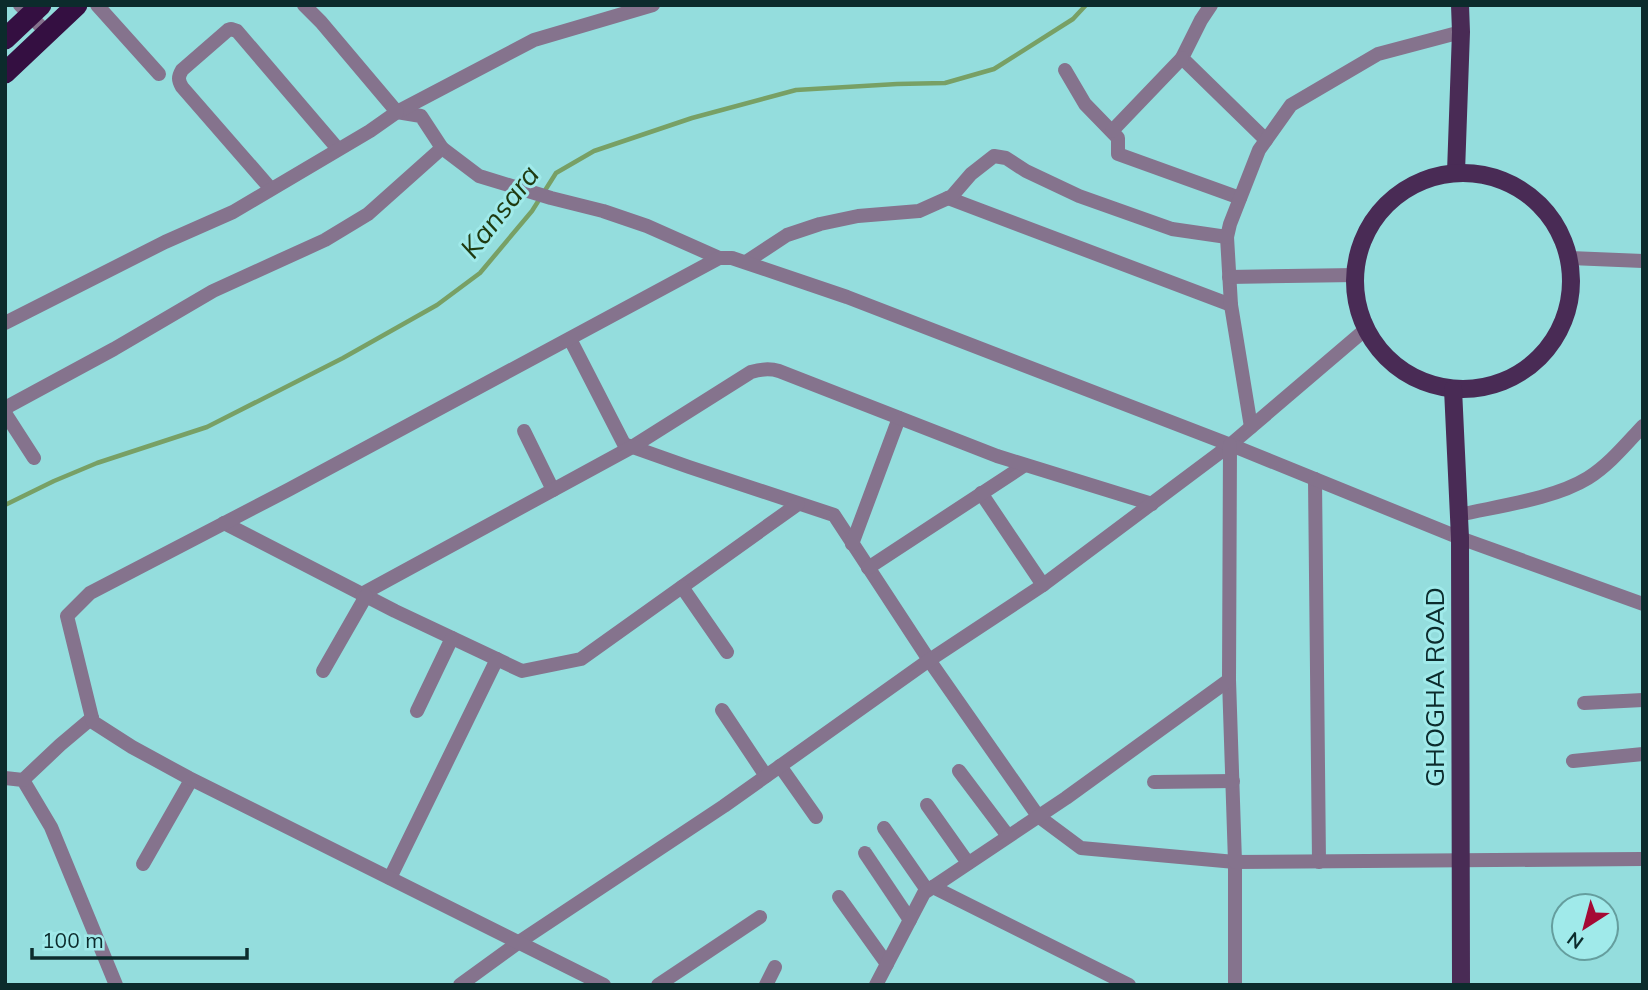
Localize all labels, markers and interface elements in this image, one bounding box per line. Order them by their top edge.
water label: Kansara [452,157,546,265]
street label: GHOGHA ROAD [1418,587,1451,787]
north arrow [1550,892,1620,962]
scale bar [32,916,247,960]
text: 100 m [42,927,104,953]
text: N [1562,927,1588,955]

